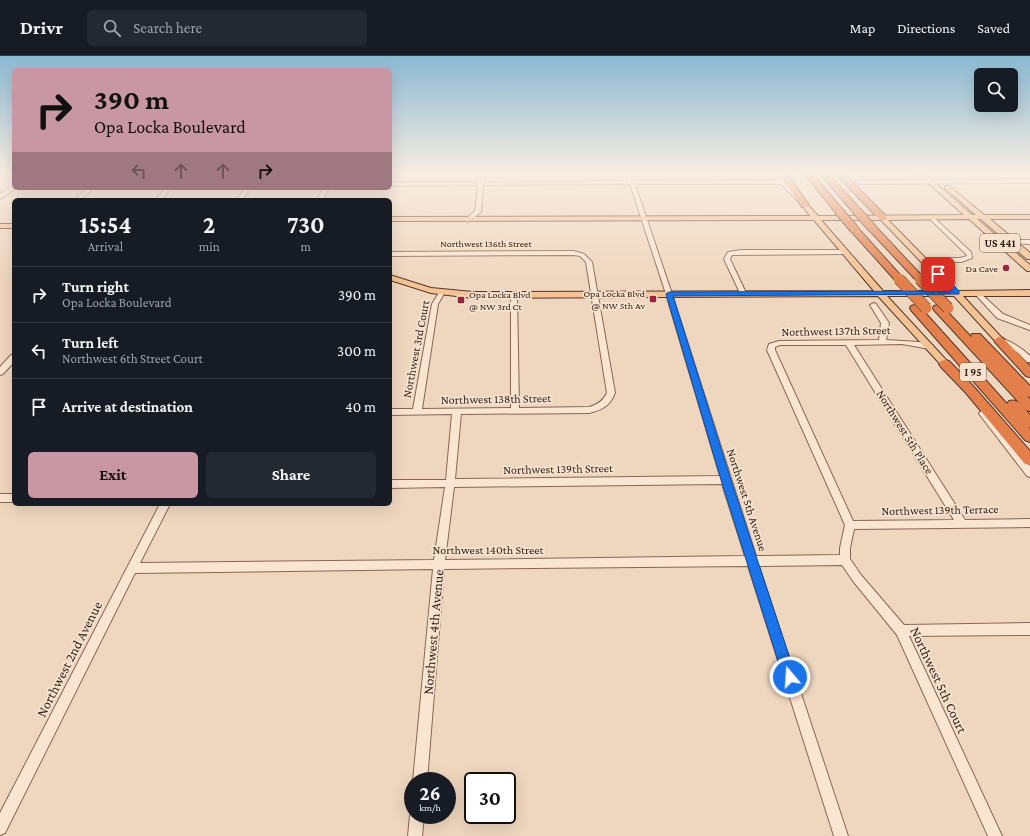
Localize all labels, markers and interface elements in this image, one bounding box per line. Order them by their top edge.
search box [87,10,367,46]
text: Drivr [20,17,63,38]
icon: search [101,17,123,39]
text: Search here [133,20,202,36]
text: Map [850,20,875,36]
text: Directions [897,20,955,36]
text: Saved [977,20,1010,36]
map controls [974,68,1018,112]
button: search [974,68,1018,112]
icon: right [28,84,80,136]
text: 390 m [94,84,169,115]
text: Opa Locka Boulevard [94,117,246,137]
icon: left [128,160,150,182]
icon: ahead [170,160,192,182]
icon: ahead [212,160,234,182]
icon: right [254,160,276,182]
text: 15:54 [79,211,131,238]
text: 2 [203,211,215,238]
text: 730 [287,211,325,238]
road number: US 441 [980,234,1020,252]
street label: Northwest 136th Street [440,238,532,249]
text: Arrival [88,239,123,254]
text: min [199,239,220,254]
text: m [301,239,311,254]
pin [921,257,955,291]
icon: arrive [927,263,949,285]
place label: Da Cave [965,263,999,274]
marker: Da Cave [1001,263,1011,273]
text: Turn right [62,279,129,295]
icon: right [28,284,50,306]
text: 390 m [338,287,376,303]
place label: Opa Locka Blvd @ NW 5th Av [583,288,646,311]
place label: Opa Locka Blvd @ NW 3rd Ct [469,289,531,312]
marker: Opa Locka Blvd @ NW 5th Av [648,294,658,304]
text: Opa Locka Boulevard [62,295,172,310]
marker: Opa Locka Blvd @ NW 3rd Ct [456,295,466,305]
street label: Northwest 3rd Court [400,298,433,399]
street label: Northwest 137th Street [781,323,892,339]
text: Turn left [62,335,118,351]
icon: left [28,340,50,362]
text: 300 m [337,343,376,359]
text: Northwest 6th Street Court [62,351,203,366]
road number: I 95 [960,363,986,381]
street label: Northwest 5th Place [873,387,937,477]
street label: Northwest 138th Street [441,391,552,407]
icon: arrive [28,396,50,418]
text: Arrive at destination [62,399,193,415]
text: 40 m [345,399,376,415]
street label: Northwest 5th Avenue [724,447,770,553]
button: Exit [28,452,198,498]
button: Share [206,452,376,498]
street label: Northwest 139th Street [503,461,614,477]
street label: Northwest 139th Terrace [881,502,999,518]
street label: Northwest 140th Street [432,543,545,557]
street label: Northwest 4th Avenue [420,569,446,695]
street label: Northwest 2nd Avenue [33,598,105,720]
street label: Northwest 5th Court [907,624,971,736]
position arrow [769,656,811,698]
speed limit sign: 30 [464,772,516,824]
text: 26 [419,782,441,804]
text: km/h [419,802,441,813]

